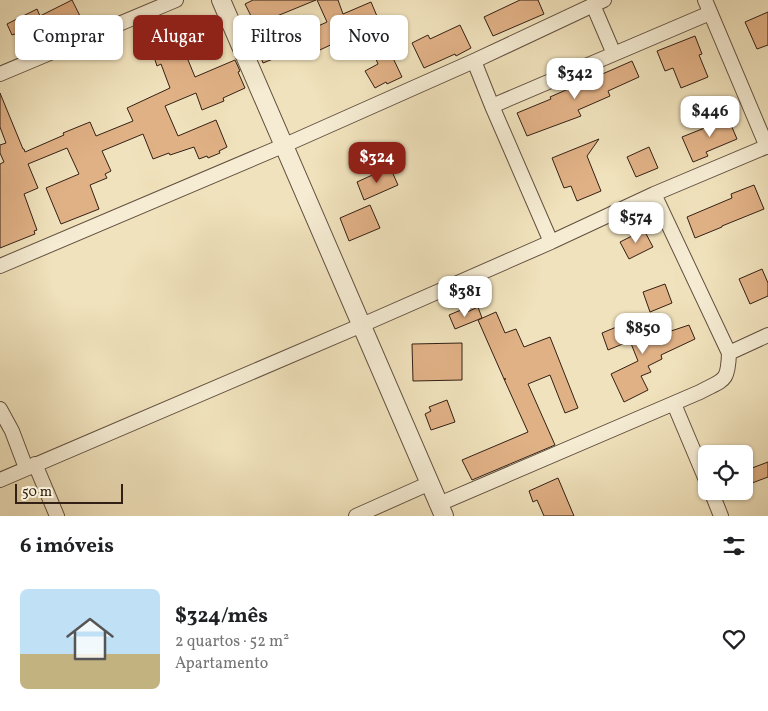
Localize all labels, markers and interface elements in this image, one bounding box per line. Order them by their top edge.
chip: Comprar [15,15,123,60]
chip: Alugar [133,15,223,60]
chip: Filtros [233,15,320,60]
chip: Novo [330,15,408,60]
pin: $342 [545,58,605,100]
text: $342 [557,63,593,85]
pin: $446 [680,96,740,138]
text: $446 [691,101,729,123]
pin: $324 [347,142,407,184]
text: $324 [360,147,394,169]
pin: $574 [606,202,666,244]
text: $574 [620,207,652,229]
pin: $381 [435,276,495,318]
text: $381 [449,281,481,303]
pin: $850 [613,312,673,355]
text: $850 [626,318,660,340]
map controls [698,445,753,500]
button: locate [698,445,753,500]
scale bar [15,481,122,504]
text: 50 m [22,483,52,502]
text: 6 imóveis [20,532,114,561]
icon: filters [720,532,748,560]
text: $324/mês [175,602,268,631]
icon: home [60,609,120,669]
icon: heart [720,625,748,653]
text: 2 quartos · 52 m² [175,631,289,653]
text: Apartamento [175,653,268,675]

